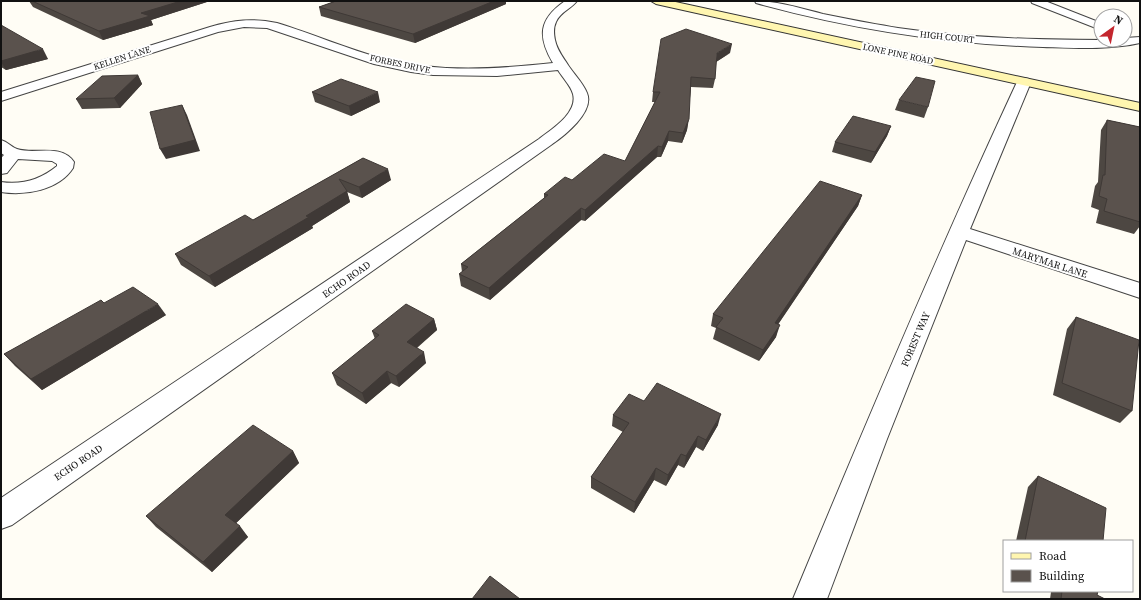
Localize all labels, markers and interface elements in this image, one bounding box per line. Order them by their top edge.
north arrow [1093,8,1133,48]
text: N [1111,12,1126,29]
street label: HIGH COURT [919,28,975,46]
street label: LONE PINE ROAD [862,41,934,67]
street label: KELLEN LANE [92,43,153,73]
street label: FORBES DRIVE [369,52,432,76]
street label: MARYMAR LANE [1011,244,1089,281]
street label: ECHO ROAD [320,258,373,301]
street label: FOREST WAY [898,309,933,369]
street label: ECHO ROAD [51,441,105,483]
legend [1003,540,1133,592]
text: Road [1039,548,1066,564]
text: Building [1039,568,1084,584]

